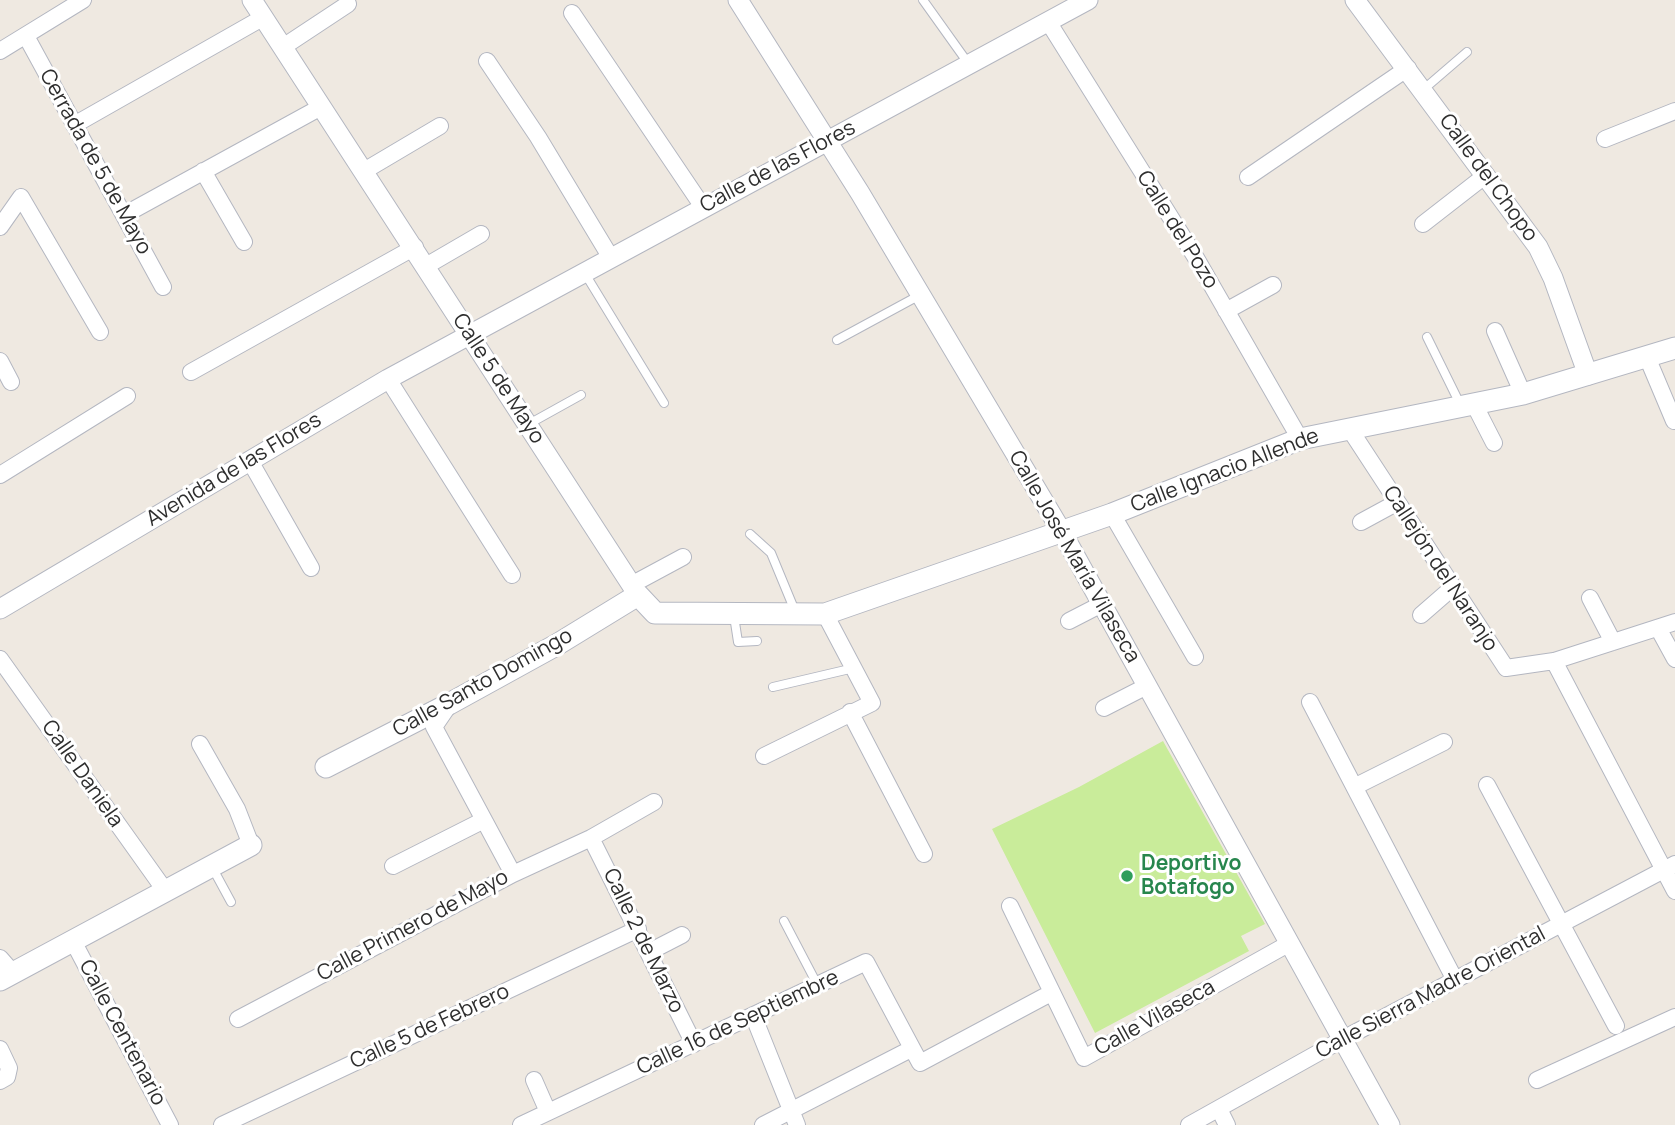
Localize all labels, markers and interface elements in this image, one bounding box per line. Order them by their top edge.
street label: Cerrada de 5 de Mayo [34,65,156,259]
street label: Calle del Chopo [1433,109,1543,247]
street label: Calle de las Flores [696,115,860,219]
street label: Calle del Pozo [1131,166,1223,294]
street label: Calle 5 de Mayo [447,309,549,449]
street label: Avenida de las Flores [142,408,326,532]
street label: Calle Ignacio Allende [1127,423,1323,519]
street label: Calle José María Vilaseca [1003,447,1145,667]
street label: Callejón del Naranjo [1377,482,1503,656]
street label: Calle Santo Domingo [389,623,577,743]
street label: Calle Daniela [36,716,128,832]
place label: Deportivo Botafogo [1141,851,1241,901]
street label: Calle Primero de Mayo [313,865,513,987]
street label: Calle 2 de Marzo [597,865,689,1017]
marker: Deportivo Botafogo [1119,868,1135,884]
street label: Calle Sierra Madre Oriental [1312,922,1550,1064]
street label: Calle Centenario [73,956,171,1110]
street label: Calle 16 de Septiembre [633,965,843,1081]
street label: Calle Vilaseca [1091,975,1219,1061]
street label: Calle 5 de Febrero [346,979,514,1075]

